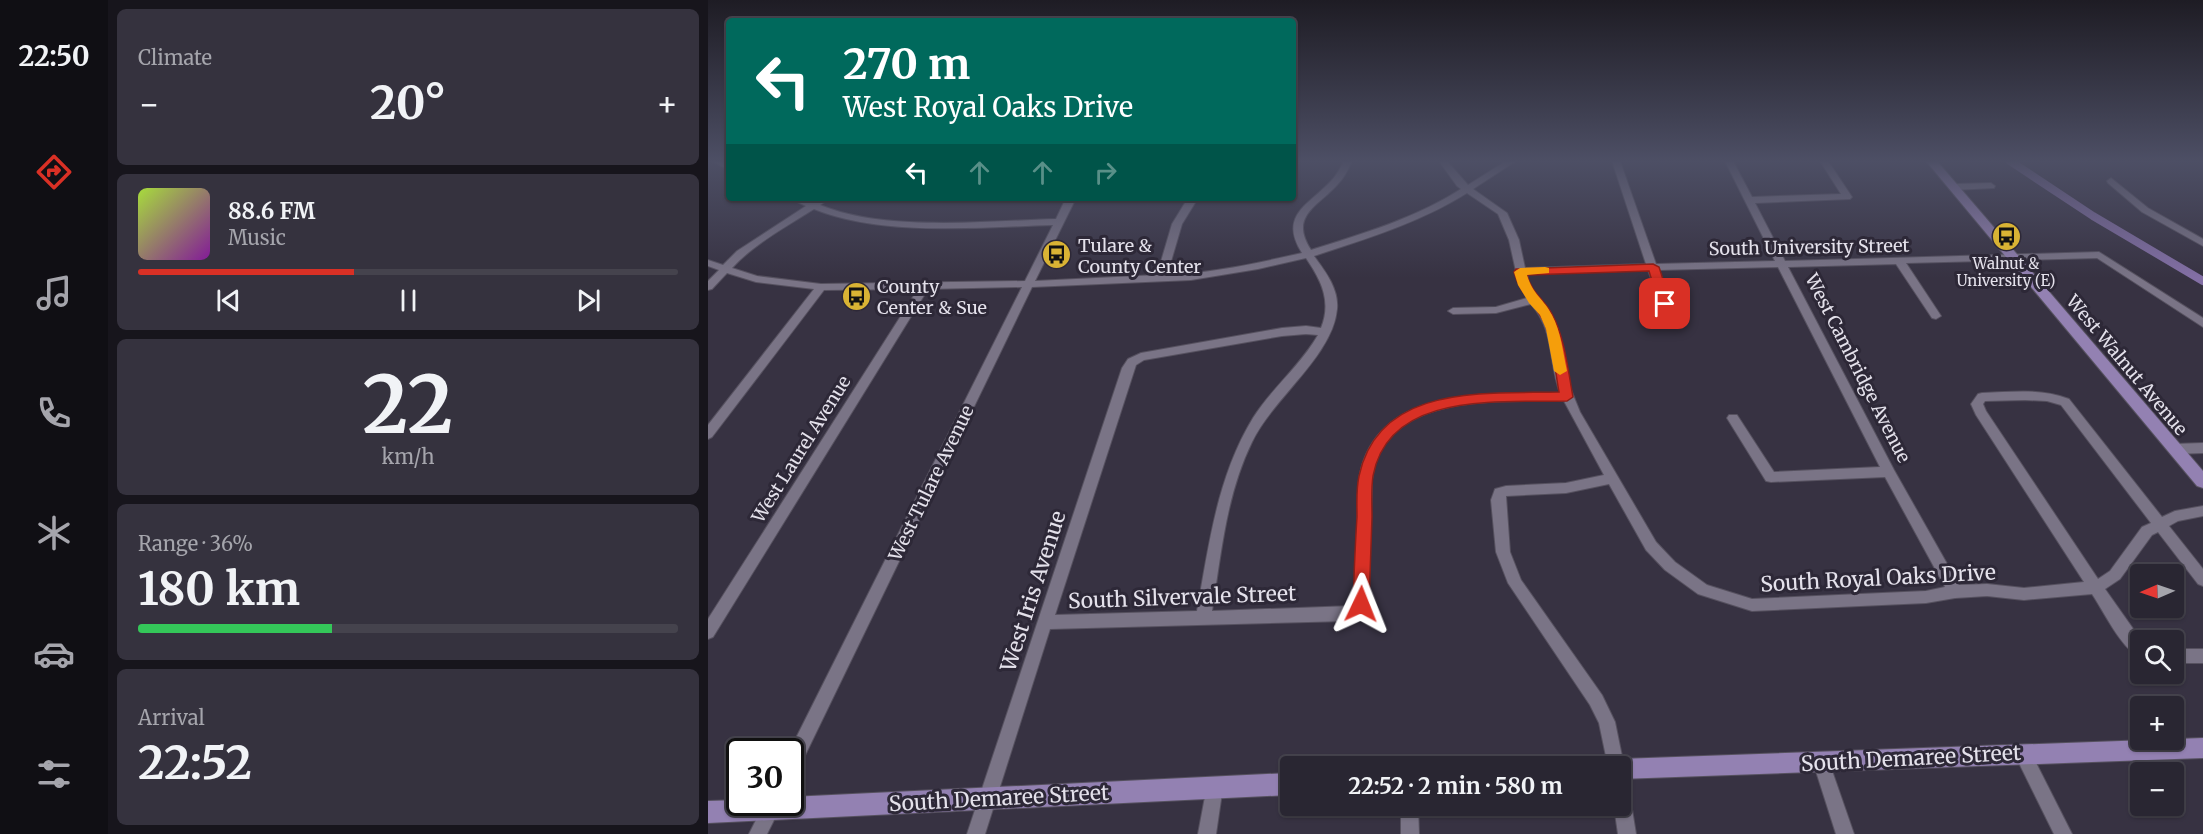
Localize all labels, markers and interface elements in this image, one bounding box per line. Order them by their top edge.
text: 270 m [843,38,970,90]
text: 22:50 [18,39,90,73]
icon: left [744,42,822,120]
text: Climate [138,45,212,70]
text: 20° [370,75,446,131]
text: − [138,84,160,125]
text: + [656,84,678,125]
text: West Royal Oaks Drive [843,90,1133,124]
icon: directions [33,151,75,193]
icon: left [900,156,933,189]
icon: ahead [963,156,996,189]
icon: ahead [1026,156,1059,189]
icon: right [1089,156,1122,189]
text: 88.6 FM [228,197,315,225]
bus stop icon: Walnut & University (E) [1990,220,2022,252]
text: Music [228,225,286,250]
place label: Tulare & County Center [1078,234,1201,278]
street label: South University Street [1708,234,1910,260]
bus stop icon: Tulare & County Center [1041,239,1073,271]
place label: Walnut & University (E) [1956,254,2056,290]
street label: West Cambridge Avenue [1800,269,1916,466]
icon: music [33,272,75,314]
place label: County Center & Sue [877,275,987,319]
pin [1639,278,1690,329]
bus stop icon: County Center & Sue [840,280,872,312]
icon: previous [212,284,245,317]
icon: pause [392,284,425,317]
icon: next [572,284,605,317]
icon: arrive [1648,287,1681,320]
street label: West Walnut Avenue [2061,289,2193,440]
text: 22 [363,356,453,454]
street label: West Laurel Avenue [746,371,856,528]
icon: phone [33,392,75,434]
street label: West Tulare Avenue [883,401,979,565]
text: km/h [382,444,434,469]
street label: West Iris Avenue [994,507,1072,676]
icon: climate [33,512,75,554]
text: Range · 36% [138,531,253,556]
street label: South Royal Oaks Drive [1760,558,1996,598]
text: 180 km [138,561,300,617]
north arrow [2130,564,2184,618]
map controls [2130,564,2184,816]
position arrow [1329,572,1393,636]
street label: South Silvervale Street [1067,580,1297,614]
button: search [2130,630,2184,684]
icon: car [33,633,75,675]
button: + [2130,696,2184,750]
text: Arrival [138,705,205,730]
text: 22:52 [138,735,252,791]
speed limit sign: 30 [726,738,804,816]
street label: South Demaree Street [1800,739,2022,777]
icon: filters [33,753,75,795]
button: − [2130,762,2184,816]
text: 22:52 · 2 min · 580 m [1348,772,1563,800]
street label: South Demaree Street [888,779,1110,817]

